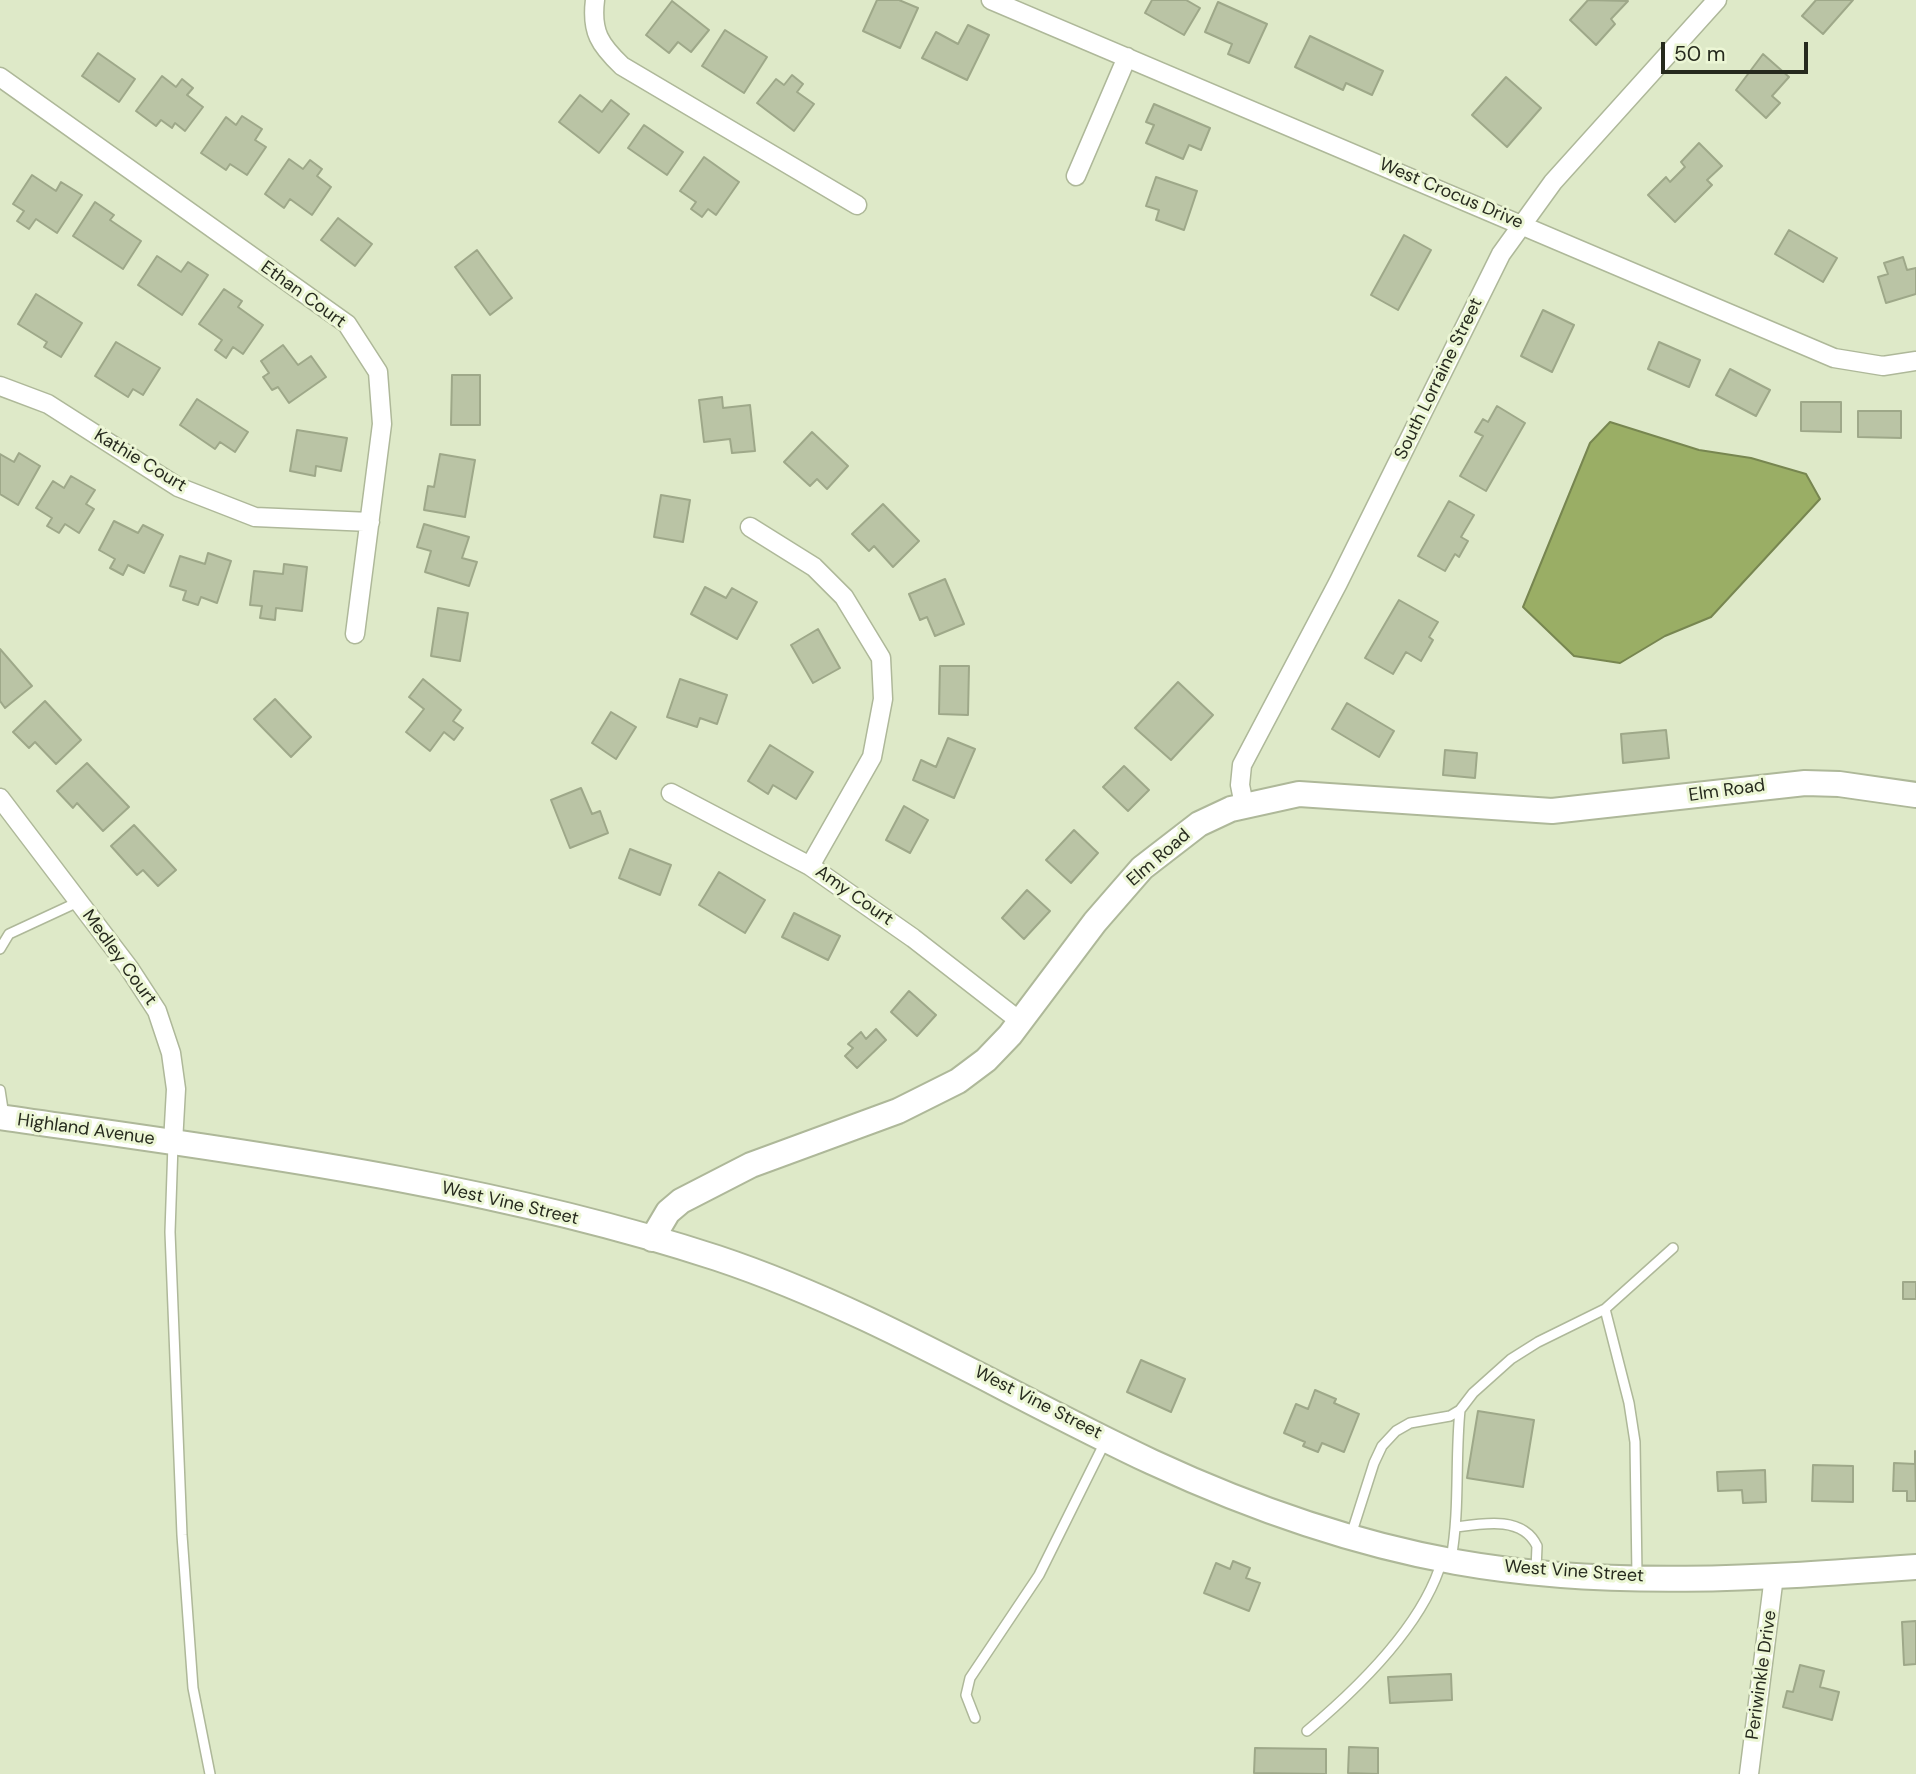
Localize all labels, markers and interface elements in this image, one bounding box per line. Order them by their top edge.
scale bar [1664,28,1811,72]
text: 50 m [1674,40,1725,68]
street label: West Crocus Drive [1376,154,1526,234]
street label: Ethan Court [256,257,350,333]
street label: South Lorraine Street [1390,295,1488,463]
street label: Kathie Court [90,425,190,497]
street label: Elm Road [1687,775,1767,807]
street label: Elm Road [1123,825,1195,891]
street label: Amy Court [811,861,897,931]
street label: Medley Court [77,906,161,1010]
street label: Highland Avenue [16,1110,156,1150]
street label: West Vine Street [439,1178,581,1230]
street label: West Vine Street [971,1362,1105,1444]
street label: West Vine Street [1503,1556,1645,1588]
street label: Periwinkle Drive [1742,1609,1782,1741]

